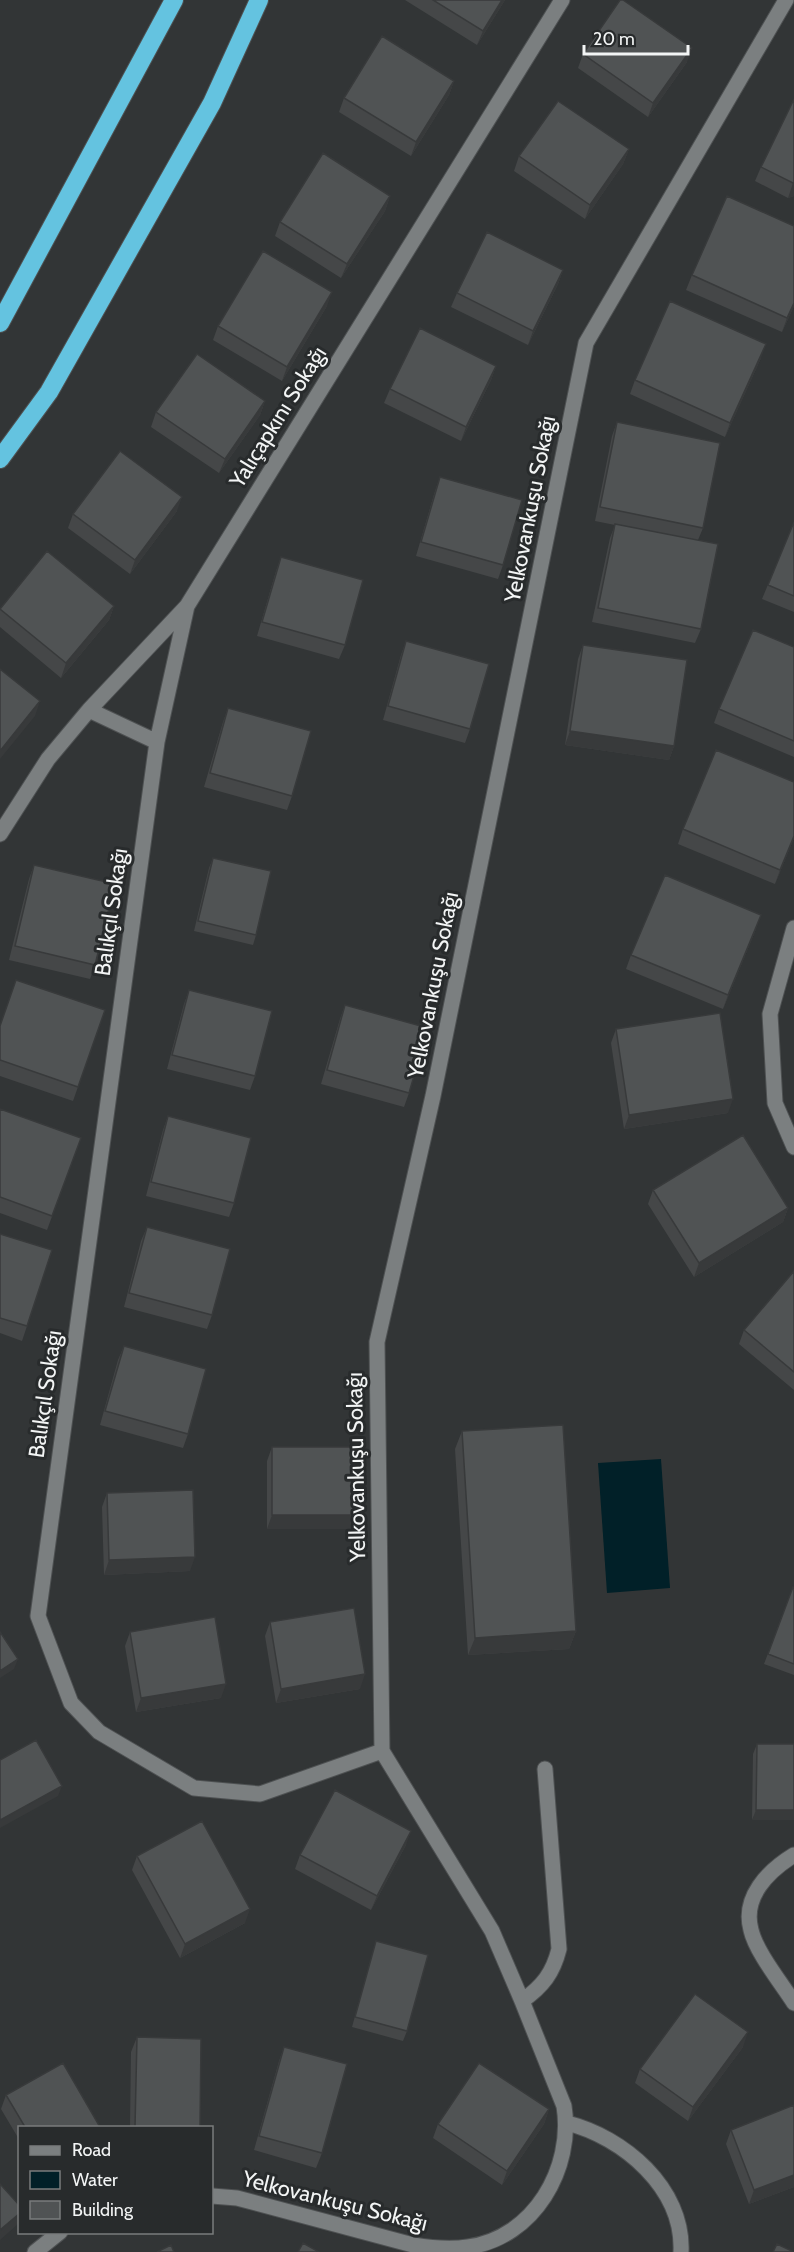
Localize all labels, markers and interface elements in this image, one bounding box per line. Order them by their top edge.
scale bar [584,18,688,56]
text: 20 m [593,28,635,50]
street label: Yalıçapkını Sokağı [223,341,332,493]
street label: Yelkovankuşu Sokağı [498,413,561,606]
street label: Balıkçıl Sokağı [89,846,133,978]
street label: Yelkovankuşu Sokağı [401,889,464,1082]
street label: Balıkçıl Sokağı [23,1328,67,1460]
street label: Yelkovankuşu Sokağı [341,1372,371,1563]
legend [18,2126,213,2234]
text: Road [72,2139,111,2161]
street label: Yelkovankuşu Sokağı [239,2165,430,2237]
text: Water [72,2169,118,2191]
text: Building [72,2199,134,2221]

